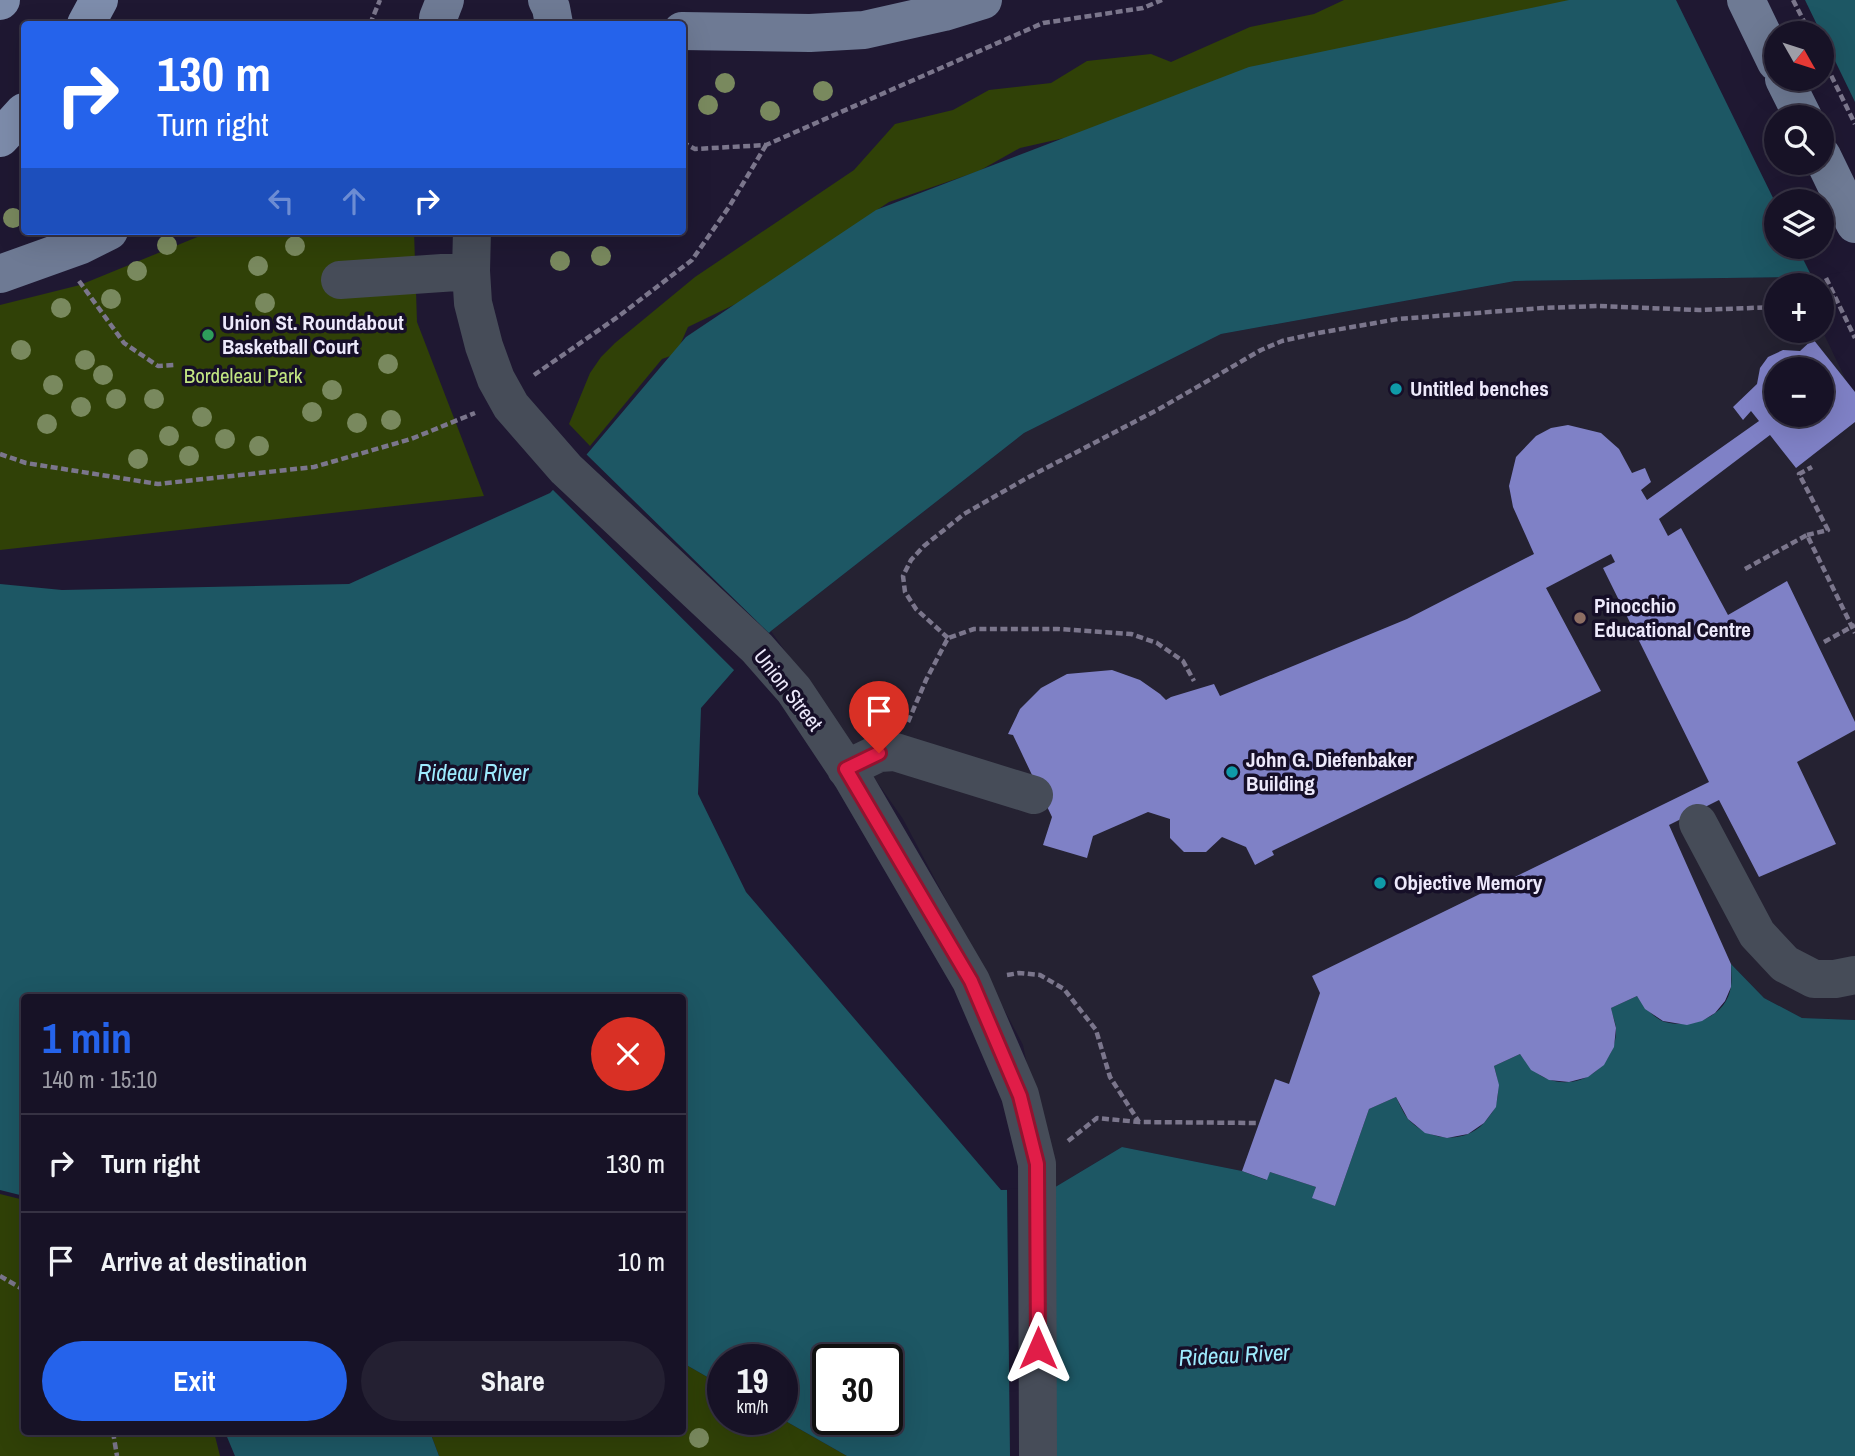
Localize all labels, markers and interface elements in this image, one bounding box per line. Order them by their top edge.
north arrow [1764,21,1834,91]
map controls [1764,21,1834,427]
text: 130 m [157,40,271,106]
icon: right [42,49,133,140]
text: Turn right [157,103,269,146]
button: search [1764,105,1834,175]
icon: left [262,182,300,220]
icon: ahead [335,182,373,220]
icon: right [408,182,446,220]
button: layers [1764,189,1834,259]
button: + [1764,273,1834,343]
place label: Union St. Roundabout Basketball Court [222,308,404,361]
marker: Union St. Roundabout Basketball Court [200,327,216,343]
button: − [1764,357,1834,427]
park label: Bordeleau Park [184,361,303,390]
place label: Untitled benches [1410,374,1549,403]
marker: Untitled benches [1388,381,1404,397]
place label: Pinocchio Educational Centre [1594,591,1751,644]
marker: Pinocchio Educational Centre [1572,610,1588,626]
street label: Union Street [747,643,830,737]
pin [849,681,909,753]
icon: arrive [860,692,898,730]
place label: John G. Diefenbaker Building [1246,745,1414,798]
water label: Rideau River [417,757,529,788]
marker: John G. Diefenbaker Building [1224,764,1240,780]
place label: Objective Memory [1394,868,1543,897]
marker: Objective Memory [1372,875,1388,891]
text: 1 min [42,1010,132,1066]
button: close [591,1017,665,1091]
text: 140 m · 15:10 [42,1064,157,1095]
icon: right [42,1144,80,1182]
text: Turn right [101,1146,200,1181]
text: 130 m [606,1146,665,1181]
icon: arrive [42,1242,80,1280]
text: Arrive at destination [101,1244,307,1279]
text: 10 m [618,1244,665,1279]
position arrow [1001,1311,1075,1385]
water label: Rideau River [1178,1336,1291,1373]
button: Exit [42,1341,347,1421]
button: Share [361,1341,665,1421]
speed limit sign: 30 [812,1344,903,1435]
text: 19 [737,1357,768,1404]
text: km/h [737,1394,769,1419]

